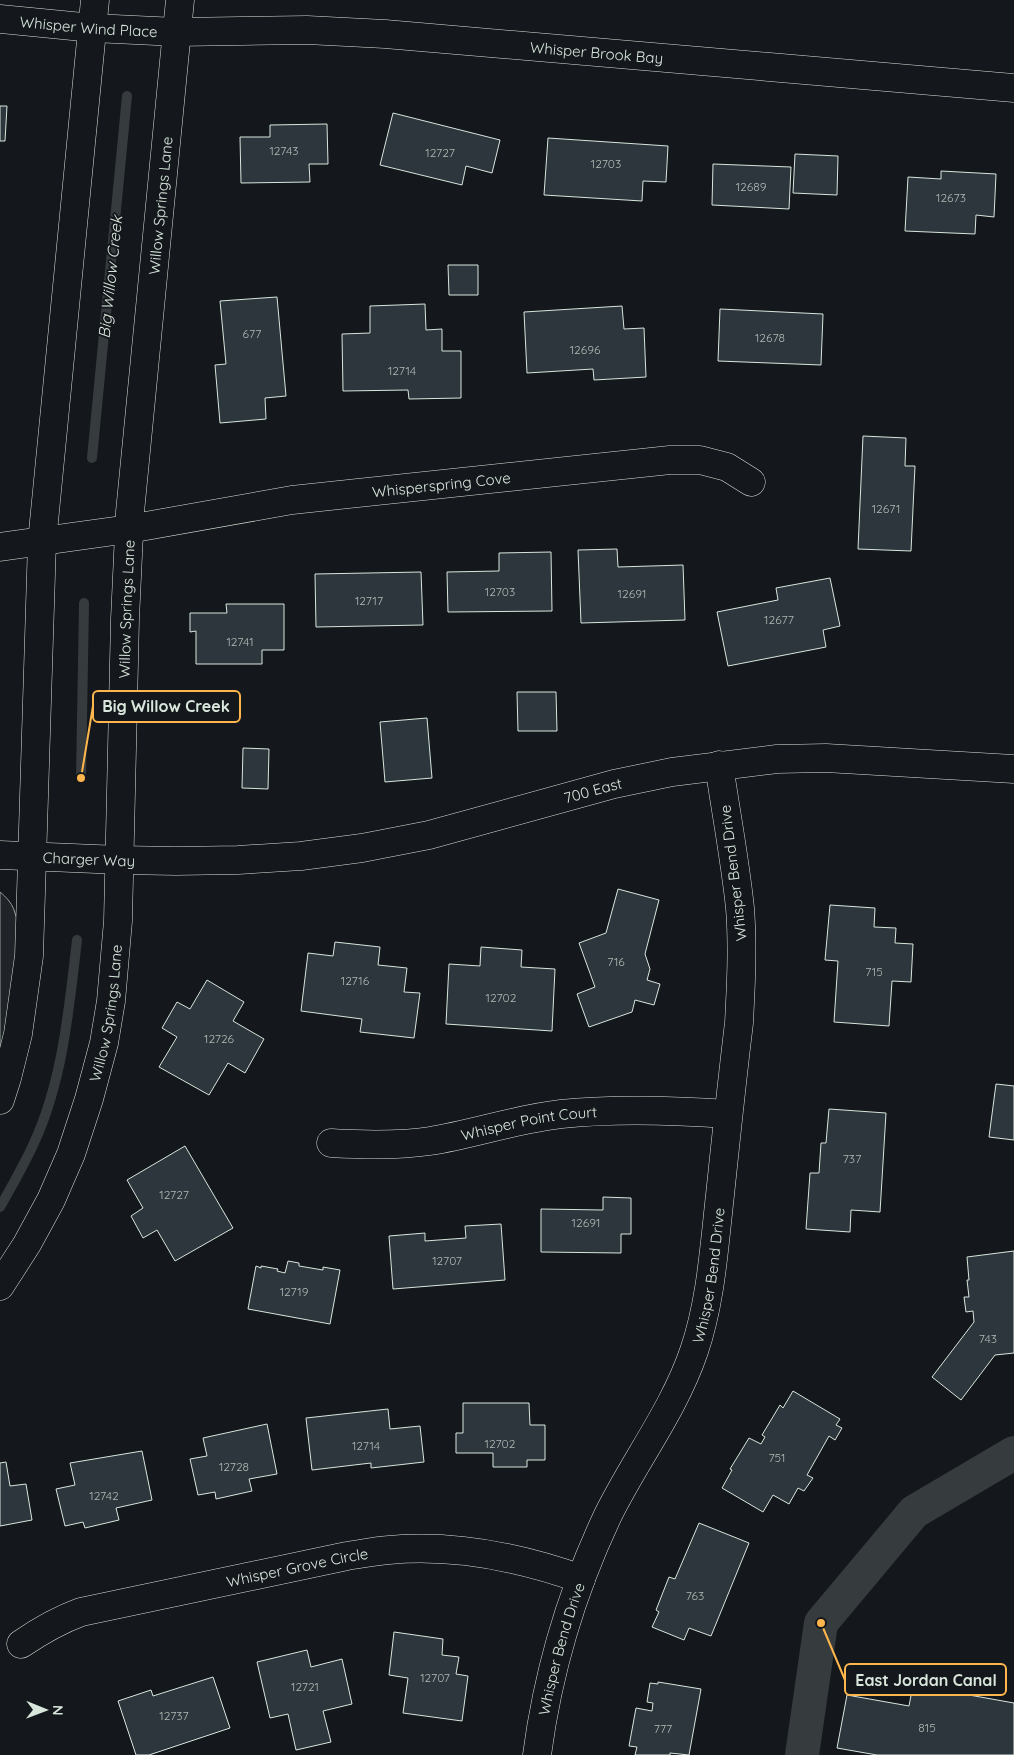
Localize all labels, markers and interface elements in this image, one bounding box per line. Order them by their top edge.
street label: Whisper Wind Place [19,11,158,41]
street label: Whisper Brook Bay [529,37,664,67]
street label: Willow Springs Lane [144,136,176,276]
house number: 12743 [269,143,299,158]
house number: 12727 [425,145,455,160]
house number: 12703 [591,156,621,171]
house number: 12689 [736,179,767,194]
house number: 12673 [936,190,966,205]
water label: Big Willow Creek [94,213,127,339]
house number: 677 [243,326,261,341]
house number: 12678 [755,330,785,345]
house number: 12696 [570,342,601,357]
house number: 12714 [388,363,416,378]
street label: Whisperspring Cove [371,467,512,501]
house number: 12671 [872,501,900,516]
street label: Willow Springs Lane [114,539,138,679]
house number: 12703 [485,584,515,599]
house number: 12691 [618,586,646,601]
house number: 12717 [355,593,383,608]
house number: 12677 [764,612,794,627]
house number: 12741 [226,634,254,649]
callout: Big Willow Creek [93,691,240,722]
text: Big Willow Creek [102,696,230,716]
street label: 700 East [562,773,624,807]
street label: Whisper Bend Drive [715,804,751,942]
street label: Charger Way [42,847,135,870]
street label: Willow Springs Lane [85,944,125,1084]
house number: 716 [607,954,625,969]
house number: 715 [865,964,883,979]
house number: 12716 [341,973,370,988]
house number: 12702 [486,990,517,1005]
house number: 12726 [204,1031,235,1046]
street label: Whisper Point Court [459,1102,597,1144]
house number: 737 [843,1151,861,1166]
house number: 12727 [159,1187,189,1202]
street label: Whisper Bend Drive [688,1207,728,1345]
house number: 12691 [572,1215,600,1230]
house number: 12707 [432,1253,462,1268]
house number: 12719 [280,1284,309,1299]
house number: 743 [979,1331,997,1346]
house number: 12702 [485,1436,516,1451]
house number: 12714 [352,1438,380,1453]
house number: 751 [768,1450,786,1465]
house number: 12728 [219,1459,249,1474]
house number: 12742 [89,1488,119,1503]
street label: Whisper Grove Circle [225,1543,369,1591]
street label: Whisper Bend Drive [534,1580,588,1717]
house number: 763 [686,1588,704,1603]
callout: East Jordan Canal [845,1664,1006,1695]
house number: 12707 [420,1670,450,1685]
text: East Jordan Canal [855,1670,997,1690]
house number: 12721 [291,1679,319,1694]
north arrow [20,1685,70,1735]
text: N [49,1705,67,1716]
house number: 12737 [159,1708,189,1723]
house number: 815 [918,1720,936,1735]
house number: 777 [654,1721,672,1736]

